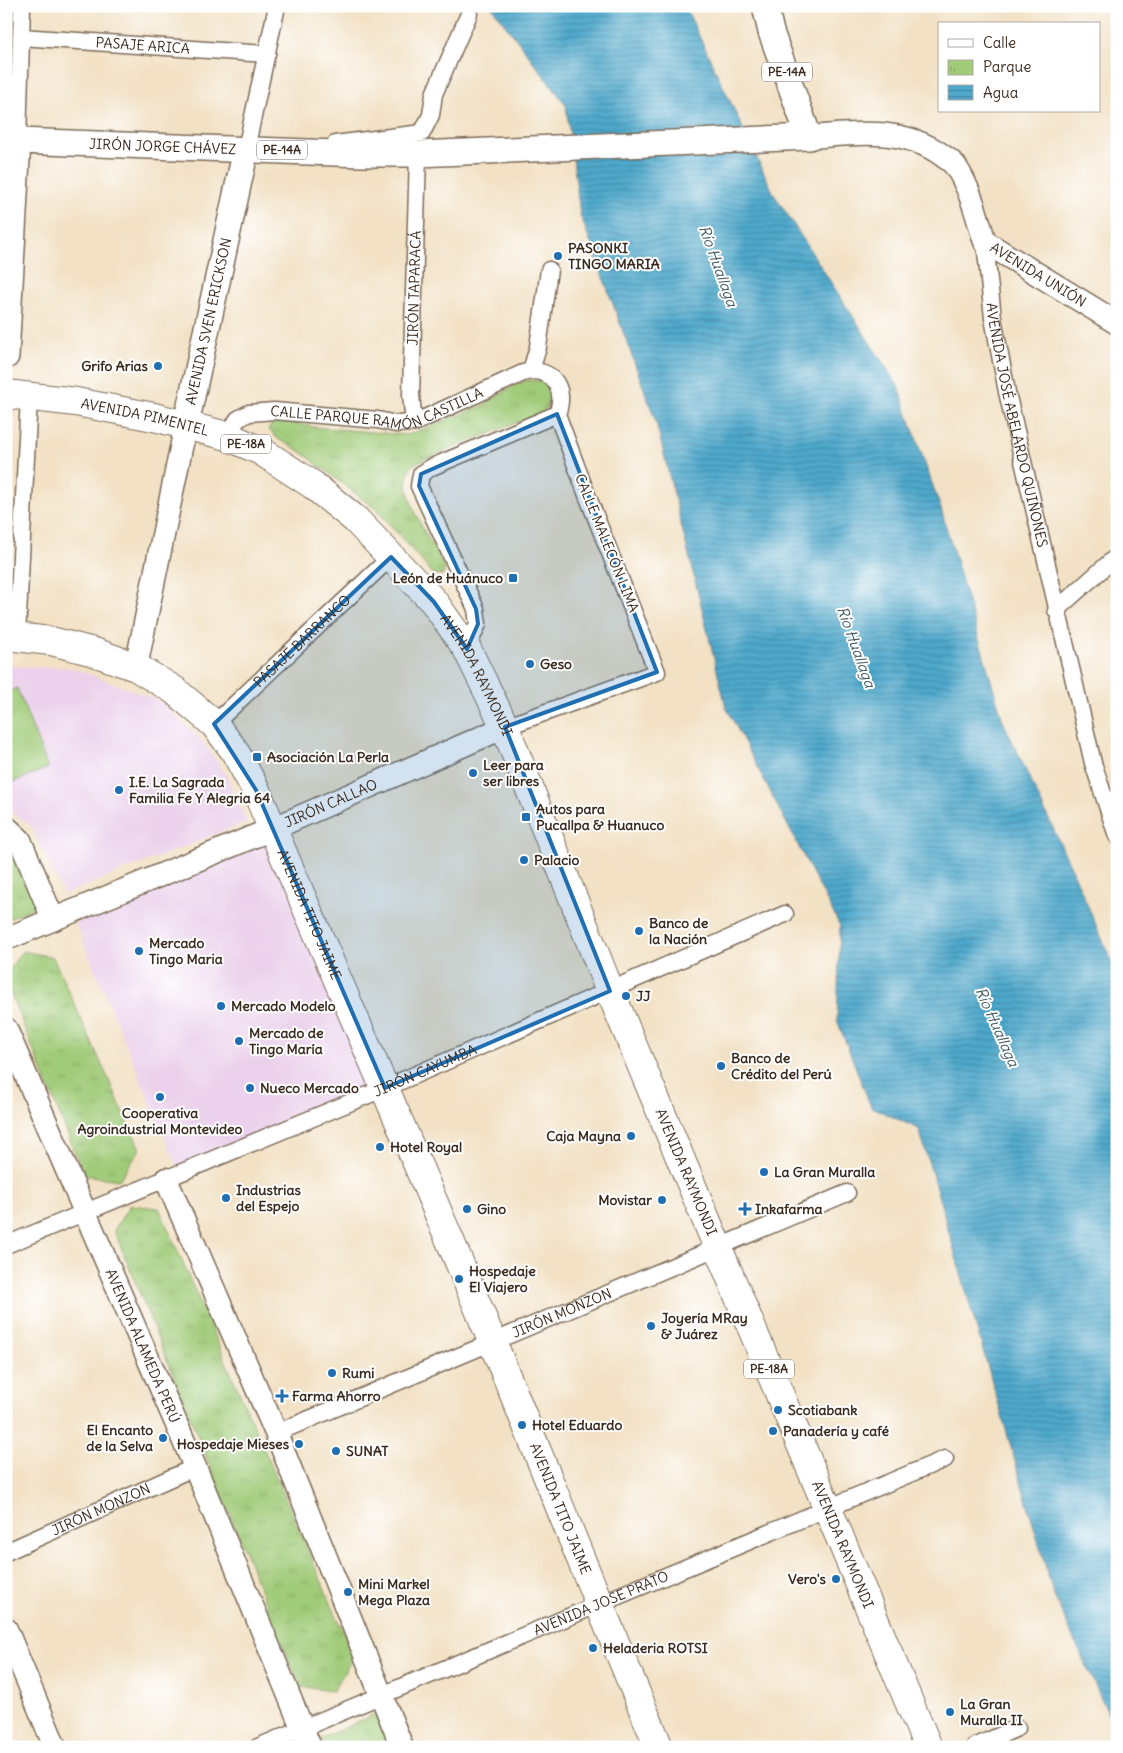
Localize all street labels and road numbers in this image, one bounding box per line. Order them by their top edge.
street label: PASAJE ARICA [95,33,190,58]
road number: PE-14A [762,62,812,82]
street label: JIRÓN JORGE CHÁVEZ [89,135,237,158]
road number: PE-14A [257,140,307,160]
street label: JIRÓN TAPARACÁ [403,230,425,346]
street label: AVENIDA SVEN ERICKSON [181,236,235,407]
street label: AVENIDA UNIÓN [987,238,1089,311]
street label: AVENIDA JOSÉ ABELARDO QUIÑONES [982,302,1052,549]
street label: CALLE PARQUE RAMÓN CASTILLA [270,384,486,434]
street label: AVENIDA PIMENTEL [79,394,211,440]
road number: PE-18A [221,434,271,454]
street label: CALLE MALECÓN LIMA [571,471,643,615]
street label: PASAJE BARRANCO [250,591,354,691]
street label: AVENIDA RAYMONDI [436,610,517,738]
street label: JIRÓN CALLAO [282,775,380,831]
street label: AVENIDA TITO JAIME [273,847,345,982]
street label: JIRÓN CAYUMBA [371,1040,479,1101]
street label: AVENIDA RAYMONDI [651,1106,721,1238]
street label: AVENIDA ALAMEDA PERÚ [101,1266,184,1426]
street label: JIRÓN MONZON [509,1284,614,1342]
road number: PE-18A [744,1360,794,1378]
street label: AVENIDA TITO JAIME [526,1440,595,1577]
street label: AVENIDA RAYMONDI [808,1478,878,1611]
street label: JIRÓN MONZON [49,1479,153,1539]
street label: AVENIDA JOSE PRATO [531,1567,671,1639]

